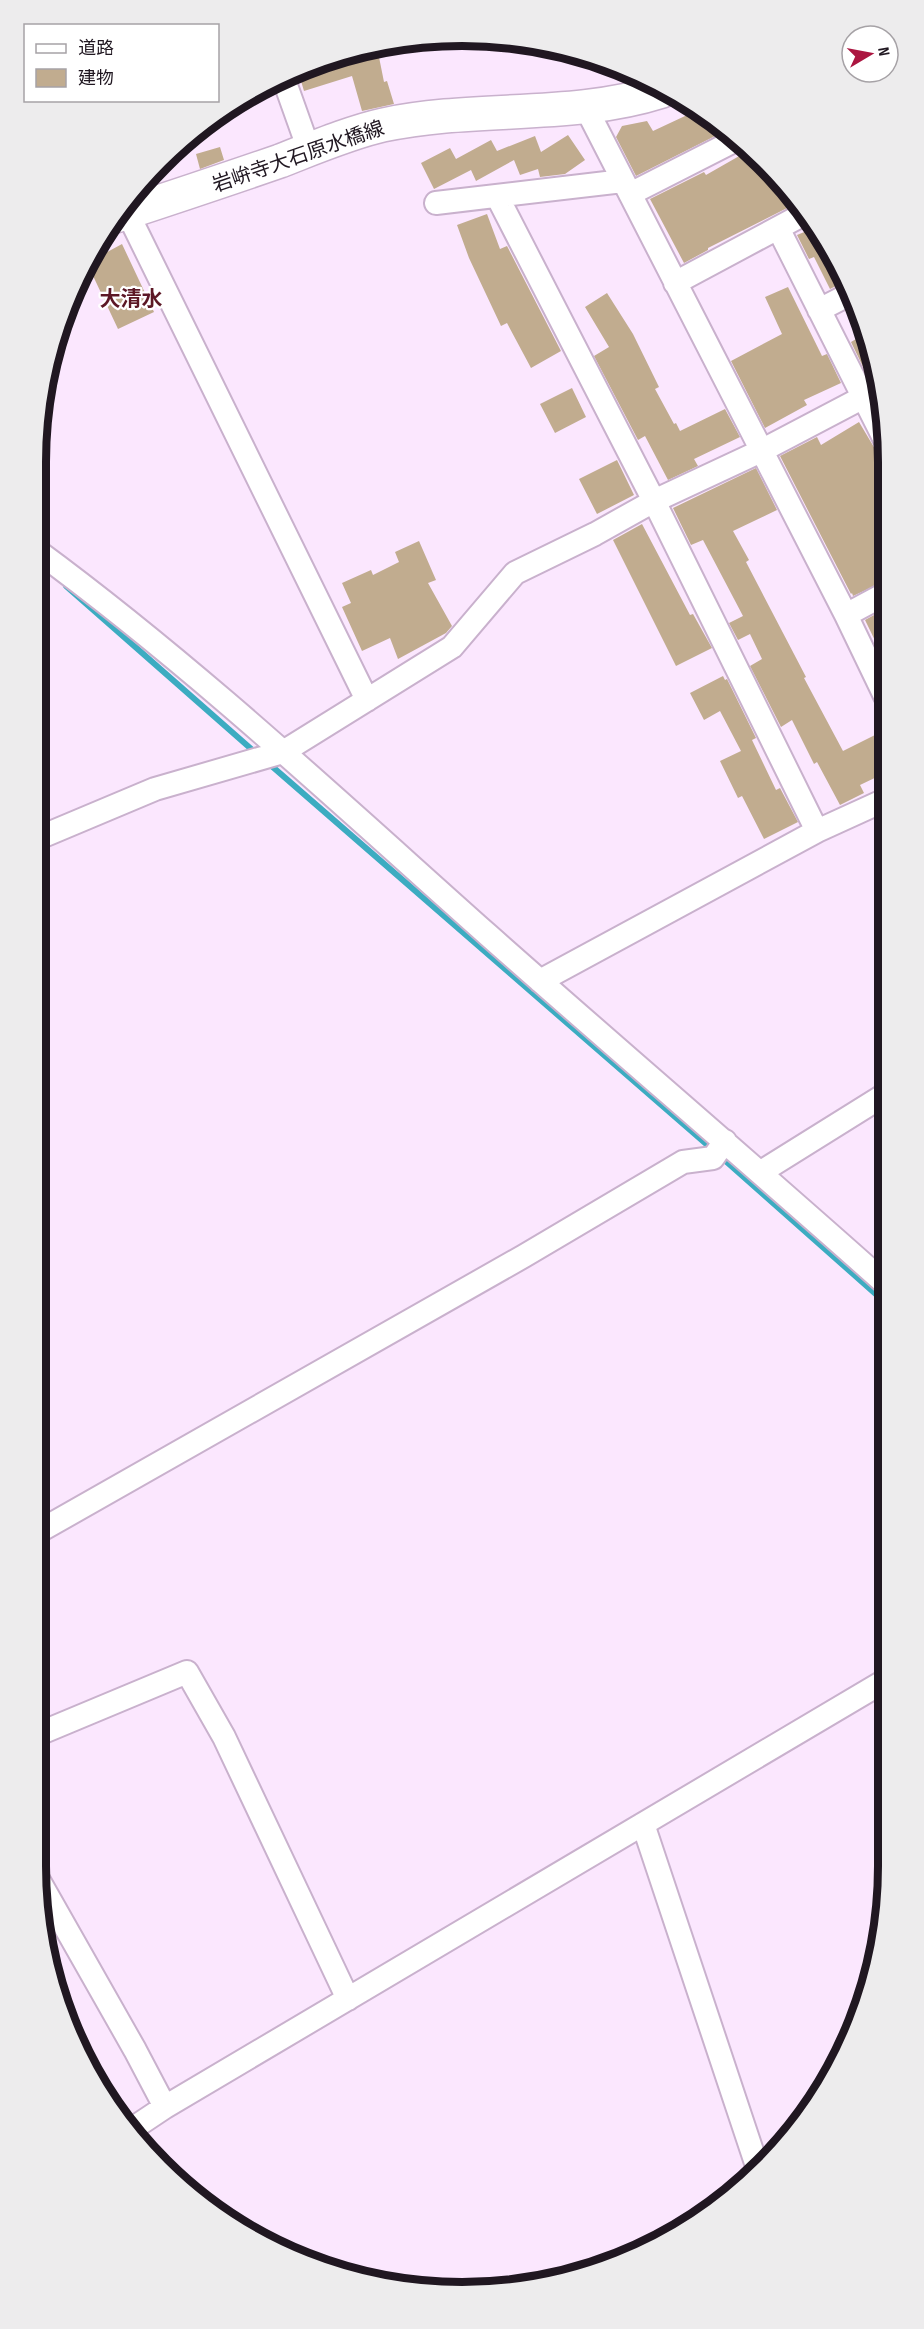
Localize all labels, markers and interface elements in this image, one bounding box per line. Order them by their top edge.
legend [24,24,219,102]
north arrow [840,24,900,84]
text: 道路 [78,38,114,59]
text: N [873,46,893,58]
text: 建物 [78,68,114,89]
street label: 岩峅寺大石原水橋線 [209,116,387,198]
district label: 大清水 [100,287,163,312]

